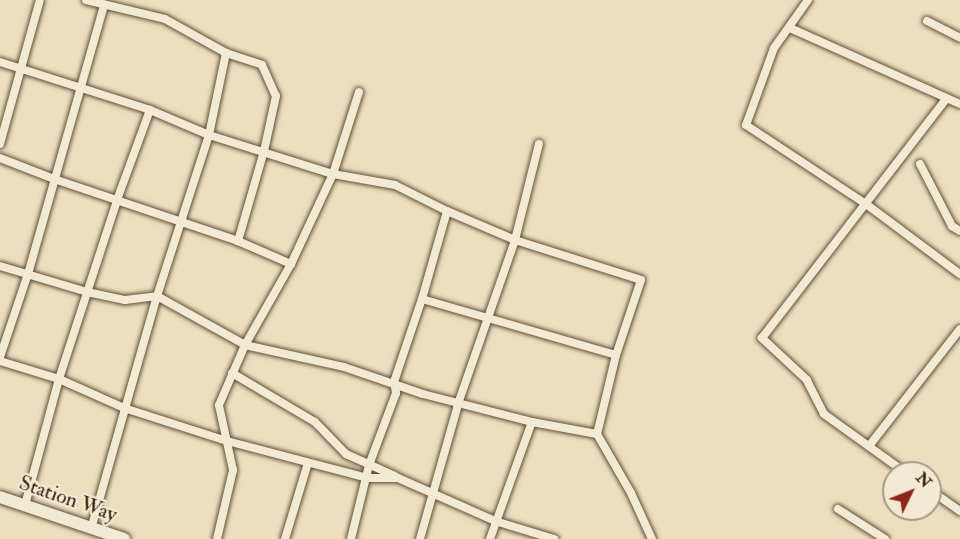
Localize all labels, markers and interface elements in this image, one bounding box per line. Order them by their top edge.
north arrow [882,461,942,521]
text: N [911,468,936,492]
street label: Station Way [16,470,120,528]

